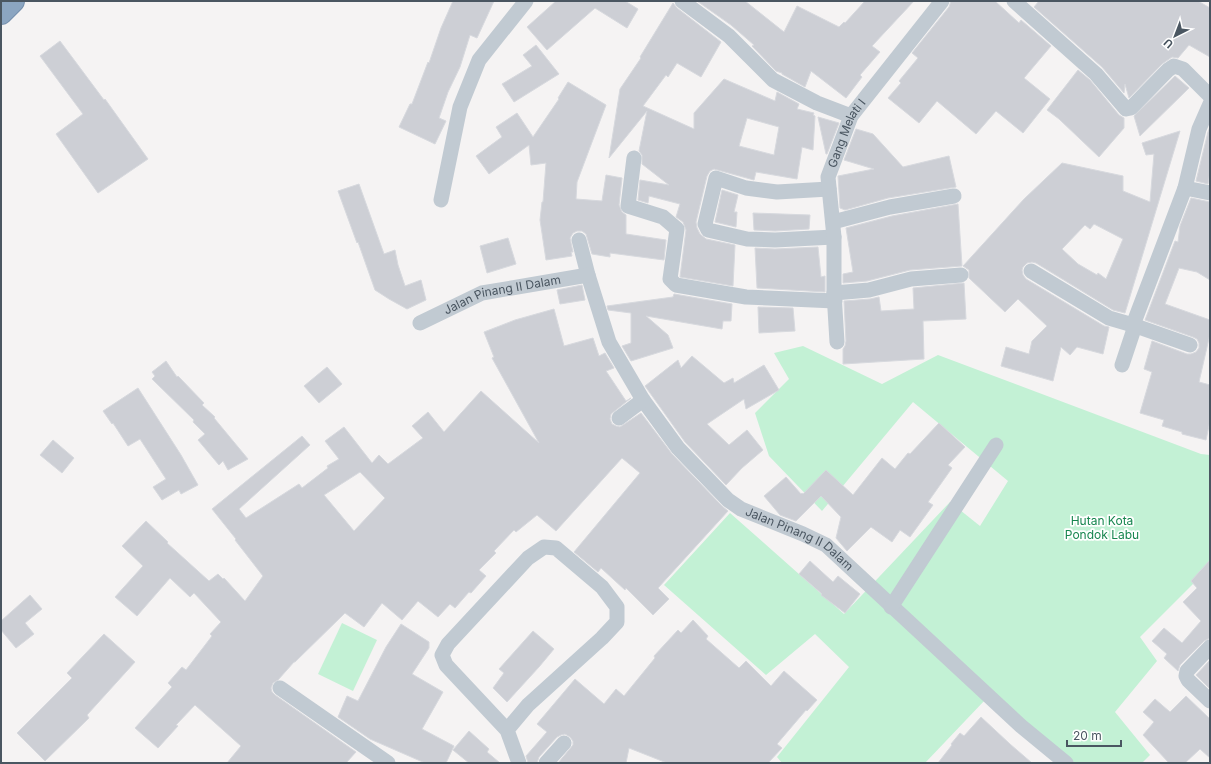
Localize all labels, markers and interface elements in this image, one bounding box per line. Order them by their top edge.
north arrow [1155,16,1195,56]
text: U [1161,36,1176,51]
street label: Gang Melati I [824,96,869,170]
street label: Jalan Pinang II Dalam [441,272,562,317]
street label: Jalan Pinang II Dalam [743,504,857,574]
park label: Hutan Kota Pondok Labu [1065,513,1139,542]
scale bar [1067,722,1121,748]
text: 20 m [1073,728,1102,743]

